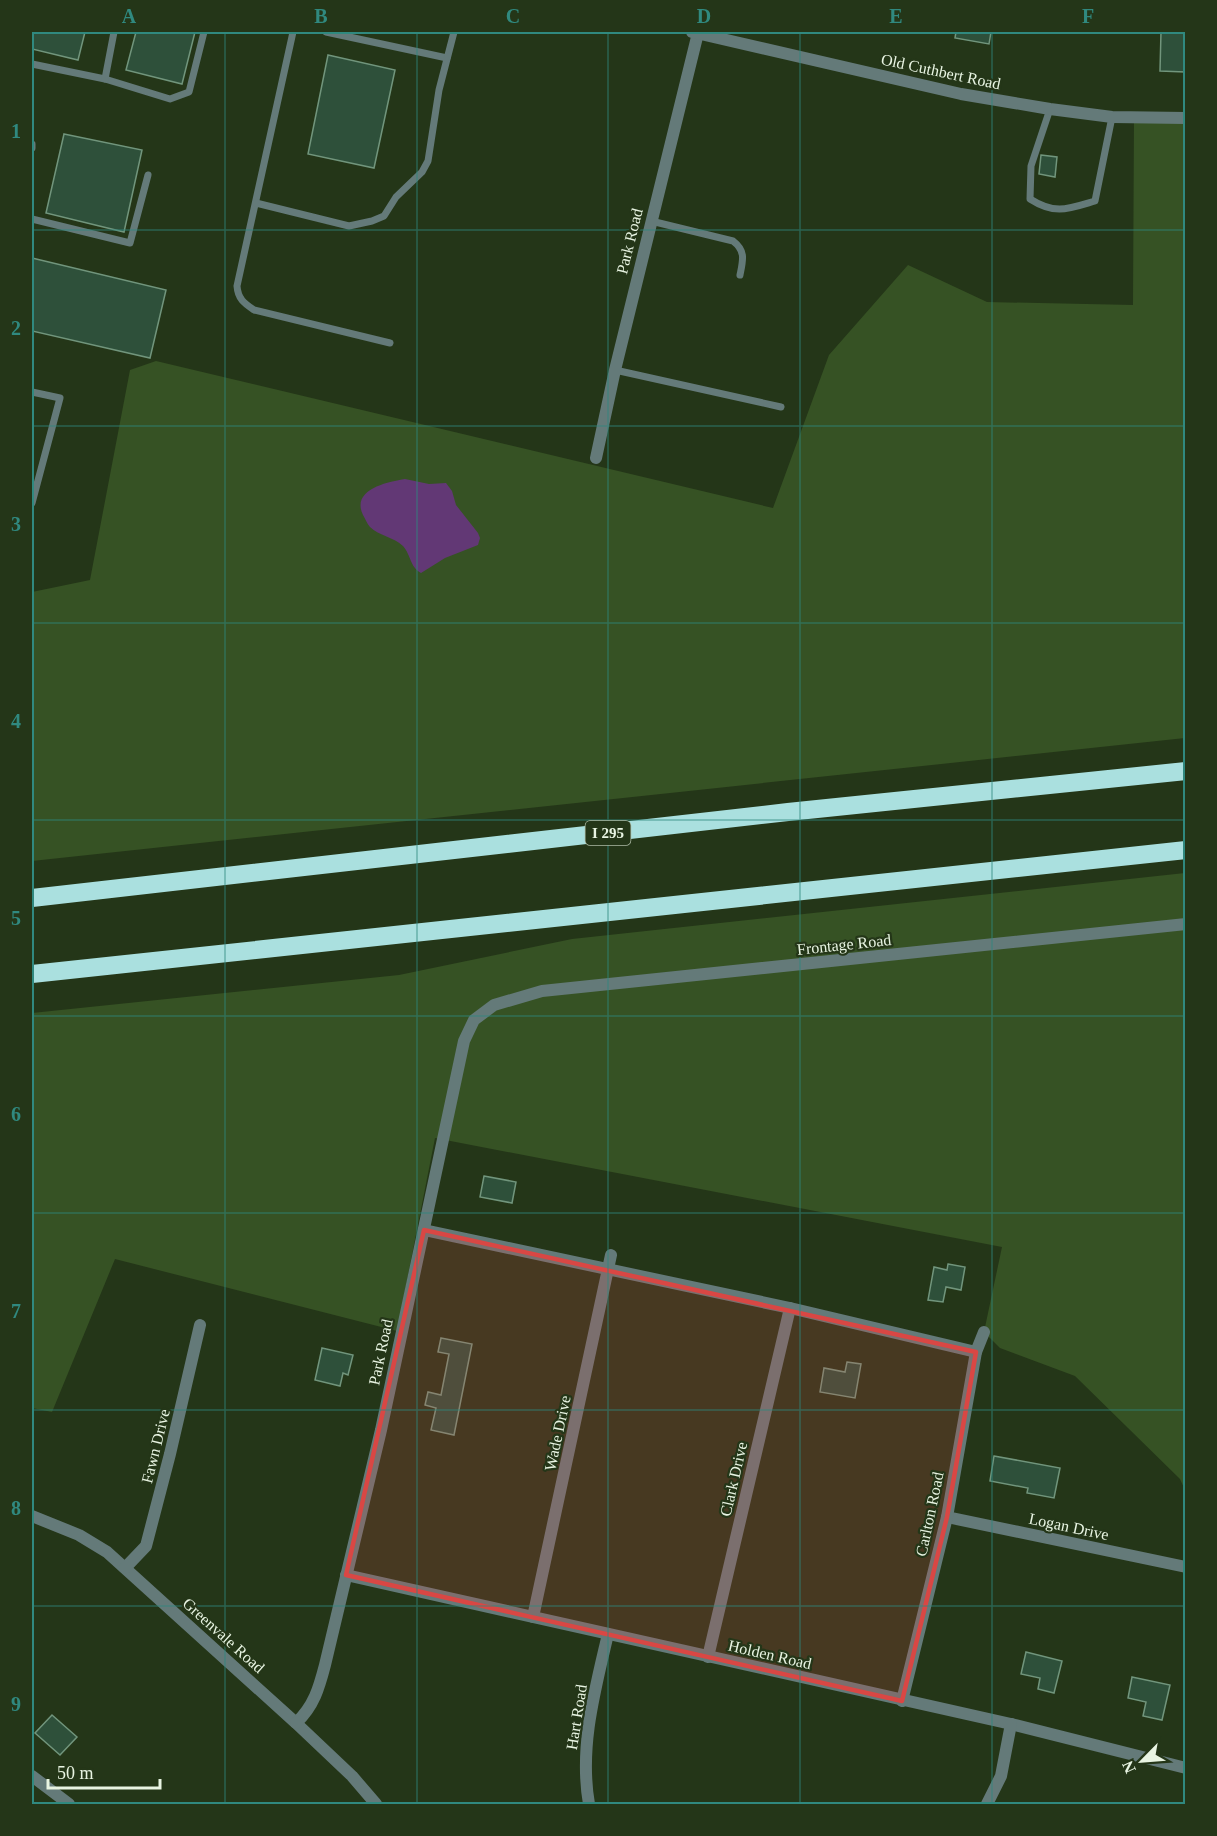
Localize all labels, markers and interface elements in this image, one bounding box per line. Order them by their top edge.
text: A [122,5,137,27]
text: B [314,5,328,27]
text: C [506,5,520,27]
text: D [697,5,711,27]
text: E [889,5,903,27]
text: F [1082,5,1094,27]
street label: Old Cuthbert Road [880,51,1002,92]
text: 1 [11,120,21,142]
street label: Park Road [613,207,646,276]
text: 2 [11,317,21,339]
text: 3 [11,513,21,535]
text: 4 [11,710,21,732]
road number: I 295 [586,821,630,845]
text: 5 [11,907,21,929]
street label: Frontage Road [796,931,892,959]
text: 6 [11,1103,21,1125]
text: 7 [11,1300,21,1322]
street label: Park Road [365,1318,396,1387]
street label: Wade Drive [541,1394,574,1472]
street label: Fawn Drive [138,1407,173,1485]
street label: Clark Drive [717,1440,750,1518]
street label: Carlton Road [912,1470,947,1558]
text: 8 [11,1497,21,1519]
street label: Logan Drive [1027,1510,1110,1544]
street label: Greenvale Road [180,1594,268,1676]
street label: Holden Road [727,1637,813,1672]
street label: Hart Road [563,1683,590,1751]
text: 9 [11,1693,21,1715]
north arrow [1112,1731,1172,1791]
scale bar [48,1752,160,1790]
text: N [1119,1758,1139,1776]
text: 50 m [57,1763,94,1783]

